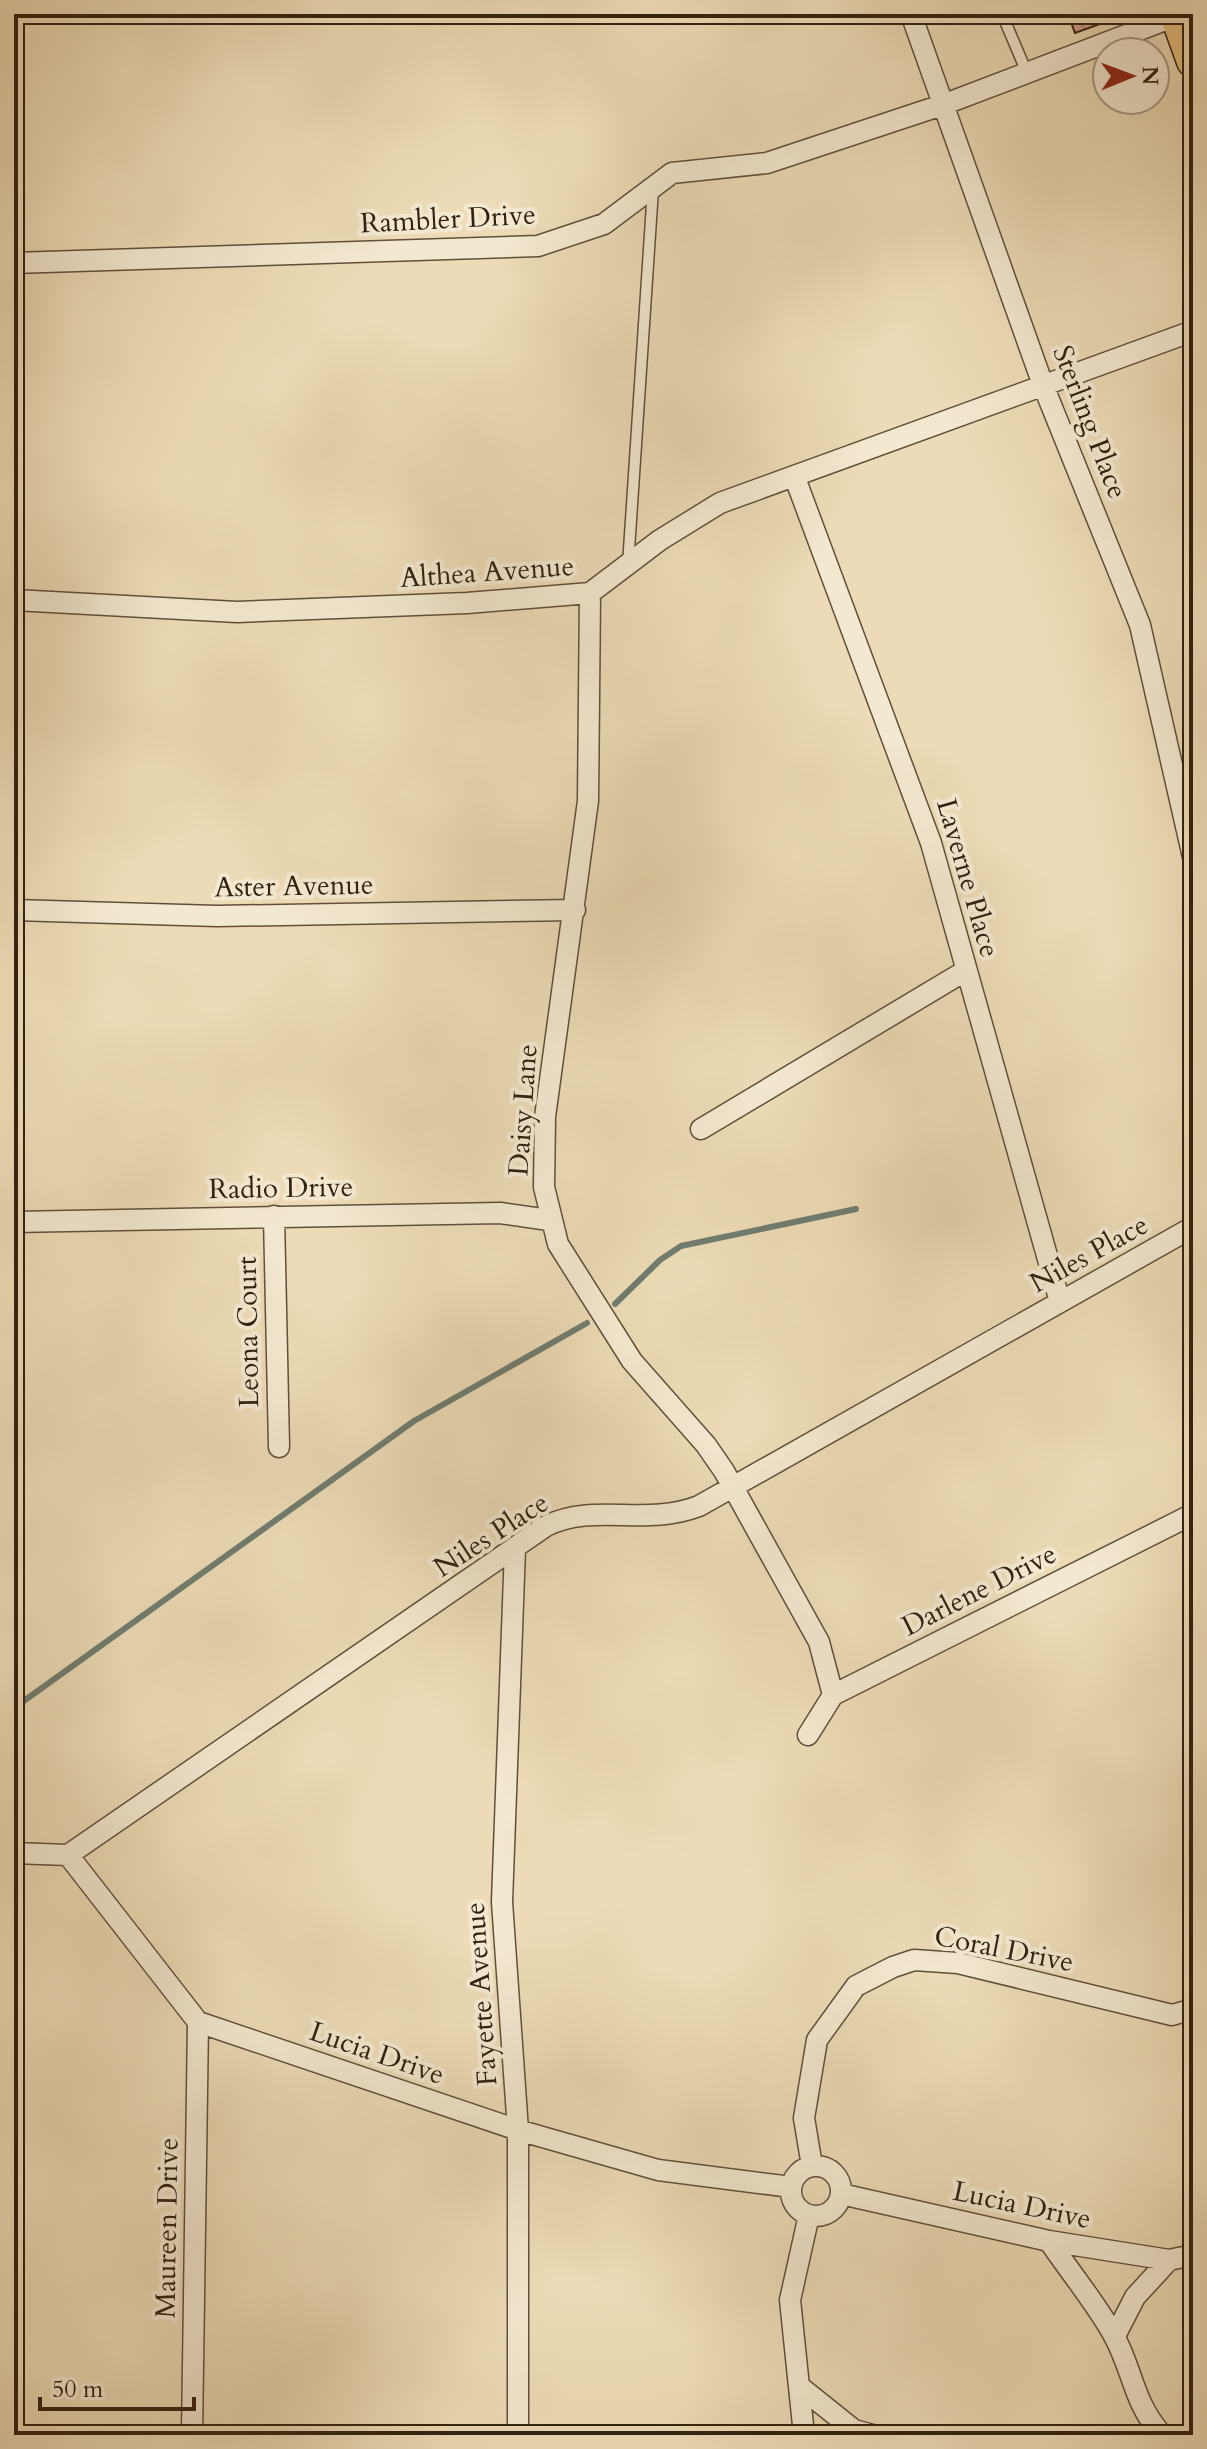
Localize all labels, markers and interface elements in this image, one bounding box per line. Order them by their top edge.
north arrow [1091,36,1171,116]
text: N [1135,66,1165,85]
street label: Rambler Drive [359,195,537,243]
street label: Sterling Place [1043,340,1137,504]
street label: Althea Avenue [399,547,575,597]
street label: Laverne Place [927,794,1009,962]
street label: Aster Avenue [214,866,374,906]
street label: Daisy Lane [499,1043,547,1177]
street label: Radio Drive [208,1168,354,1208]
street label: Niles Place [1023,1206,1155,1302]
street label: Leona Court [228,1256,268,1408]
street label: Niles Place [426,1484,556,1586]
street label: Darlene Drive [895,1535,1063,1645]
street label: Fayette Avenue [456,1901,506,2087]
street label: Coral Drive [931,1917,1077,1981]
street label: Lucia Drive [304,2012,450,2094]
street label: Maureen Drive [146,2137,188,2319]
street label: Lucia Drive [949,2172,1095,2238]
scale bar [40,2361,194,2411]
text: 50 m [52,2373,104,2406]

